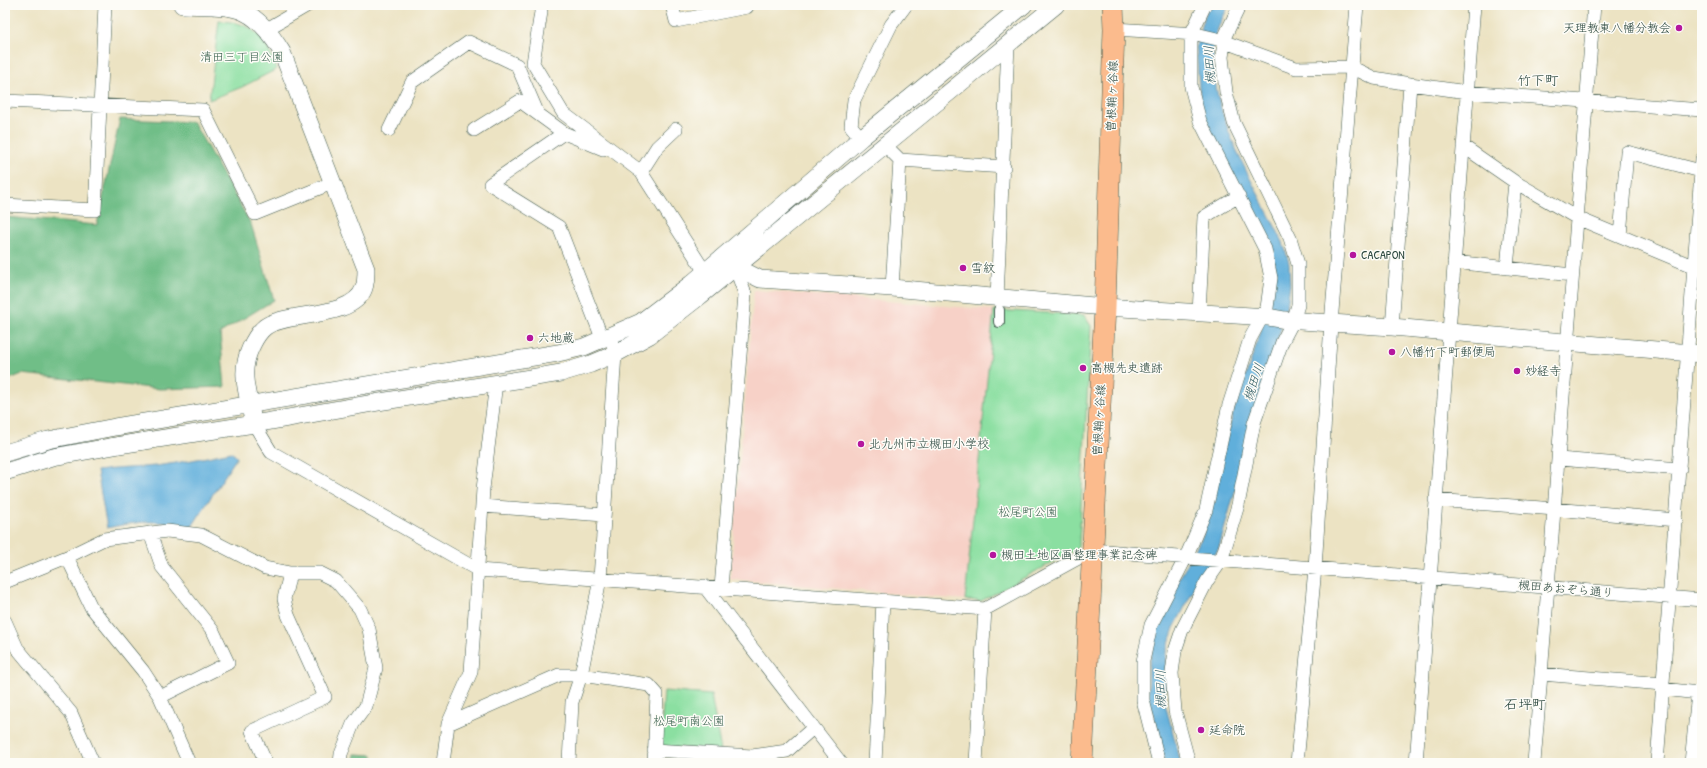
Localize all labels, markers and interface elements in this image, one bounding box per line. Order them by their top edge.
place label: 天理教東八幡分教会 [1563,19,1671,36]
marker: 天理教東八幡分教会 [1674,23,1684,33]
water label: 槻田川 [1199,45,1219,85]
park label: 清田三丁目公園 [200,48,284,65]
street label: 曽根鞘ヶ谷線 [1102,60,1121,132]
district label: 竹下町 [1517,70,1559,89]
place label: CACAPON [1361,246,1405,263]
marker: CACAPON [1348,250,1358,260]
place label: 雪紋 [971,259,995,276]
marker: 雪紋 [958,263,968,273]
place label: 六地蔵 [538,329,574,346]
marker: 六地蔵 [525,333,535,343]
place label: 八幡竹下町郵便局 [1400,343,1496,360]
marker: 八幡竹下町郵便局 [1387,347,1397,357]
place label: 高槻先史遺跡 [1091,359,1163,376]
water label: 槻田川 [1238,361,1268,403]
place label: 妙経寺 [1525,362,1561,379]
marker: 高槻先史遺跡 [1078,363,1088,373]
marker: 妙経寺 [1512,366,1522,376]
street label: 曽根鞘ヶ谷線 [1088,384,1109,456]
place label: 北九州市立槻田小学校 [869,435,989,452]
marker: 北九州市立槻田小学校 [856,439,866,449]
park label: 松尾町公園 [998,503,1058,520]
place label: 槻田土地区画整理事業記念碑 [1001,546,1157,563]
marker: 槻田土地区画整理事業記念碑 [988,550,998,560]
street label: 槻田あおぞら通り [1517,576,1615,601]
water label: 槻田川 [1151,669,1169,709]
district label: 石坪町 [1504,694,1546,713]
park label: 松尾町南公園 [653,712,725,729]
place label: 延命院 [1209,721,1245,738]
marker: 延命院 [1196,725,1206,735]

